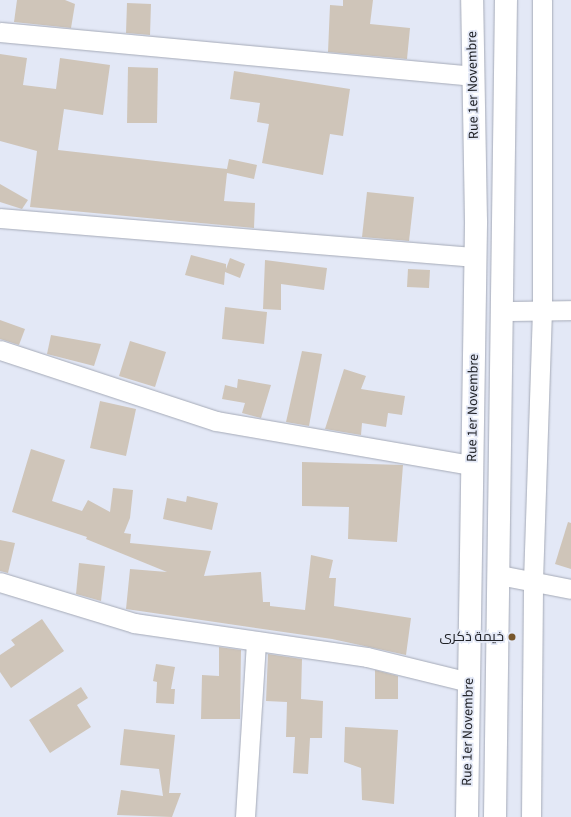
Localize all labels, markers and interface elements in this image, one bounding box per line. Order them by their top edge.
street label: Rue 1er Novembre [464,31,482,139]
street label: Rue 1er Novembre [464,354,482,462]
place label: خيمة ذكرى [440,629,504,645]
marker: خيمة ذكرى [507,632,517,642]
street label: Rue 1er Novembre [459,678,477,786]

